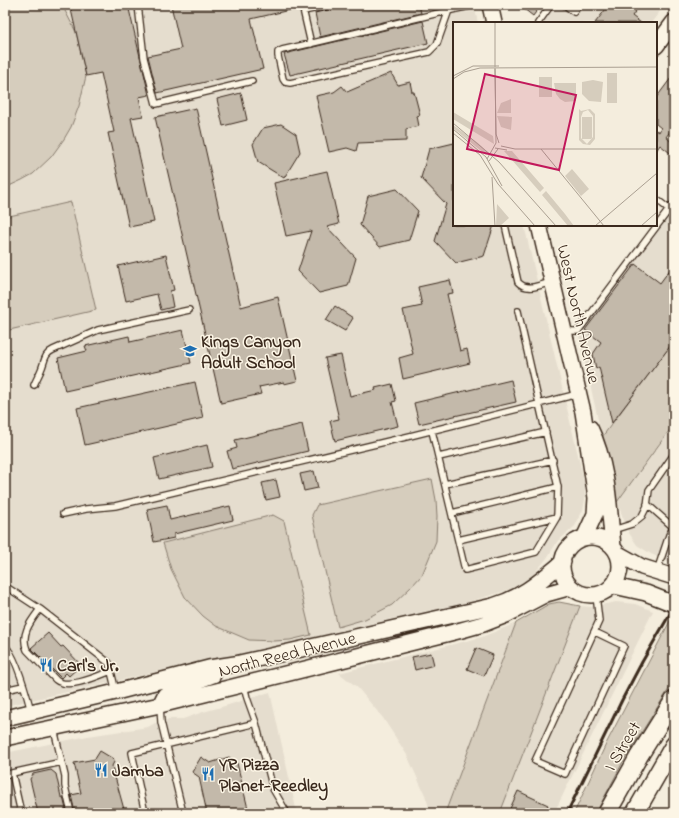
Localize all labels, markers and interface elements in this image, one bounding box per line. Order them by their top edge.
inset map [453,22,657,226]
street label: West North Avenue [548,242,606,387]
place label: Kings Canyon Adult School [201,330,301,377]
school or university icon: Kings Canyon Adult School [182,343,198,359]
street label: North Reed Avenue [216,626,360,686]
place label: Carl's Jr. [57,654,119,680]
restaurant icon: Carl's Jr. [38,657,54,673]
street label: I Street [599,717,649,777]
place label: YR Pizza Planet-Reedley [218,753,328,801]
place label: Jamba [112,759,164,785]
restaurant icon: Jamba [93,762,109,778]
restaurant icon: YR Pizza Planet-Reedley [200,766,216,782]

